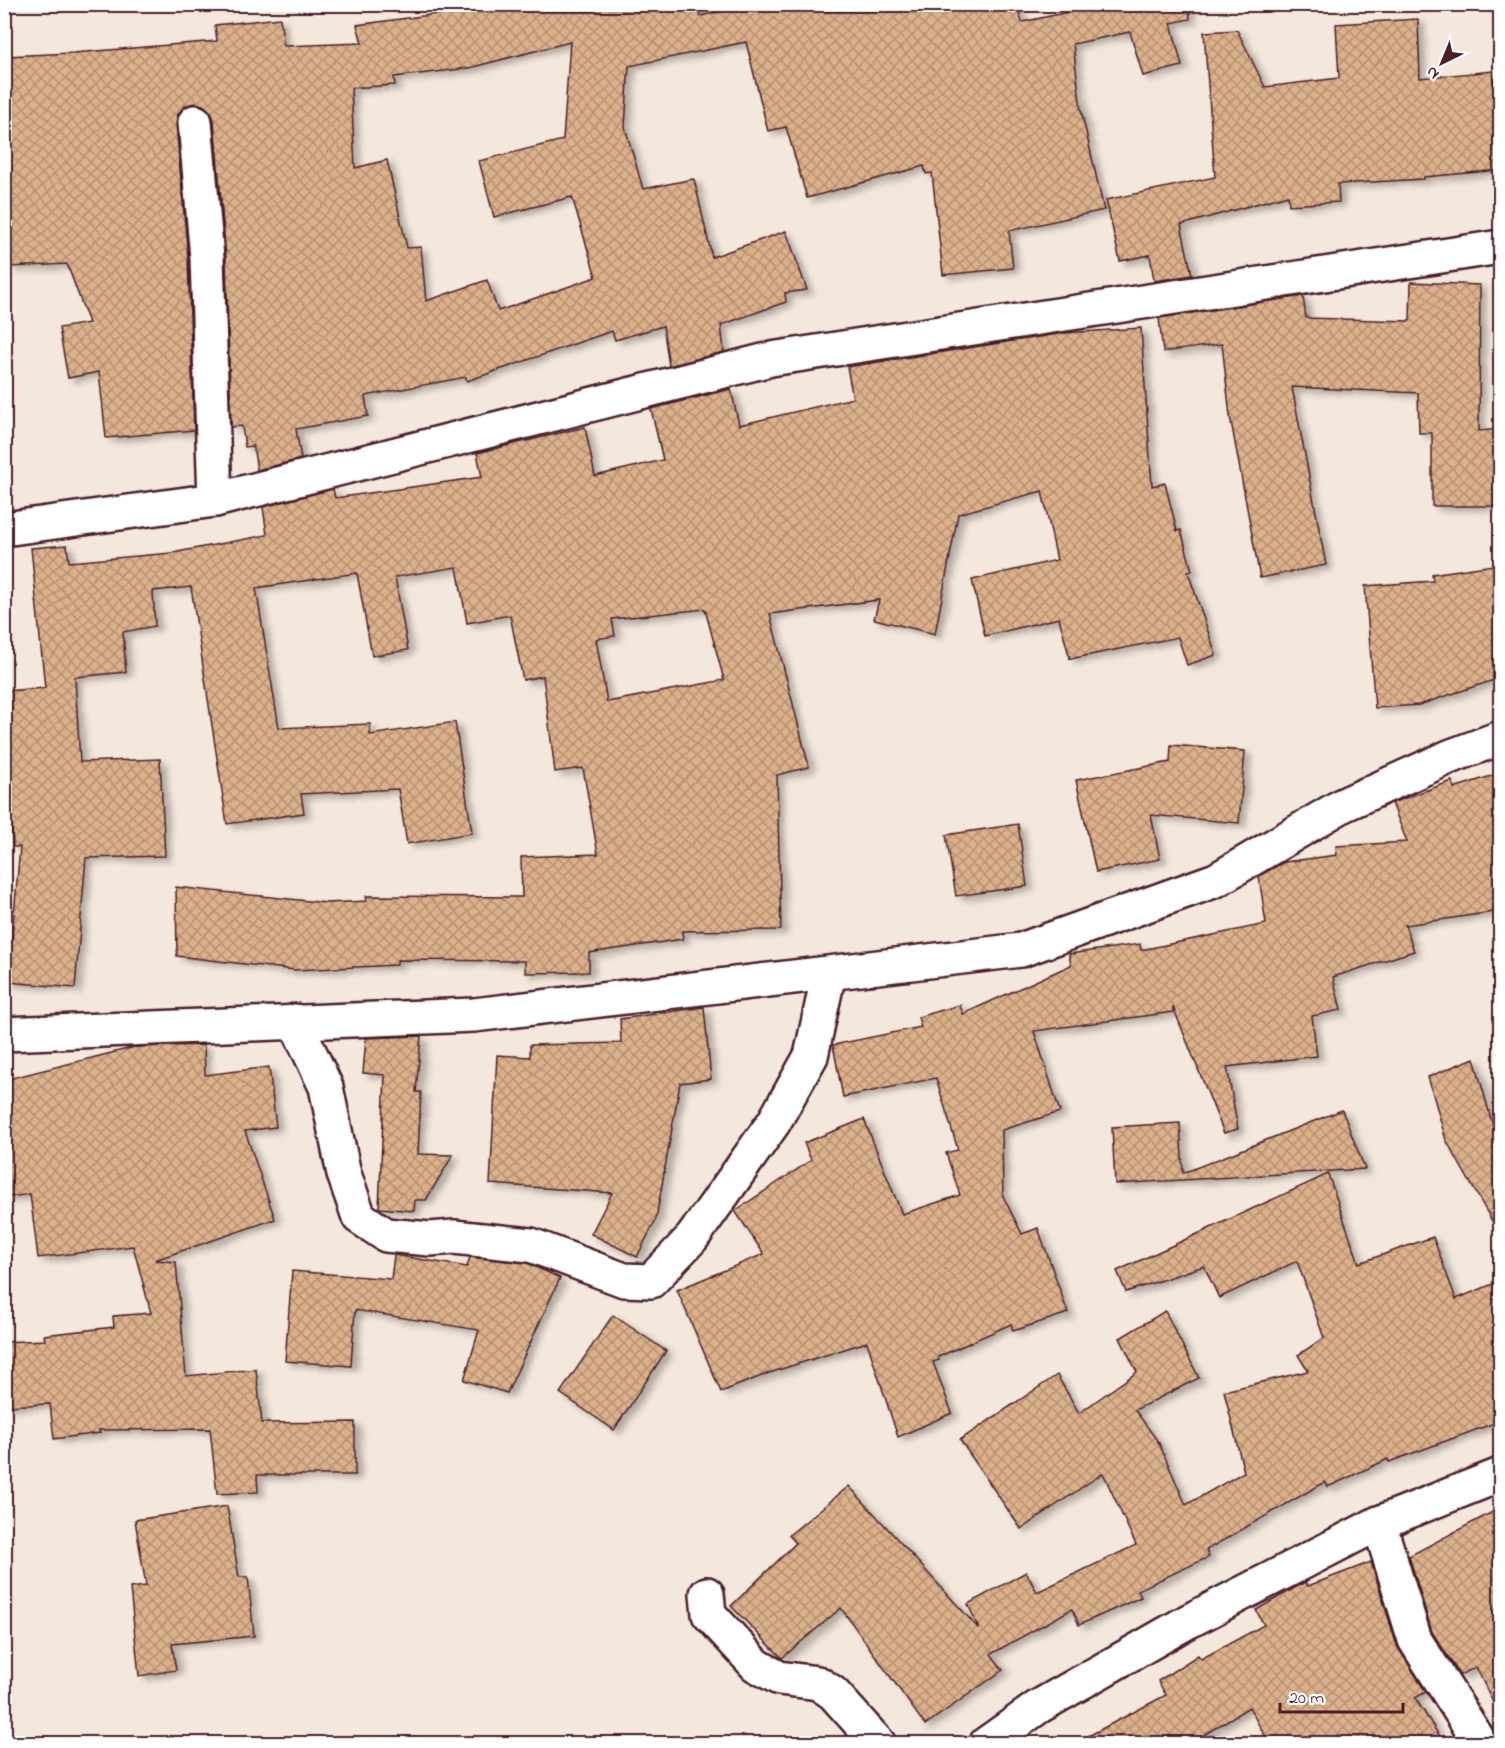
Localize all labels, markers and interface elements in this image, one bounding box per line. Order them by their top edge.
north arrow [1412,33,1472,93]
text: N [1421,60,1445,85]
scale bar [1280,1676,1403,1714]
text: 20 m [1289,1686,1324,1712]

